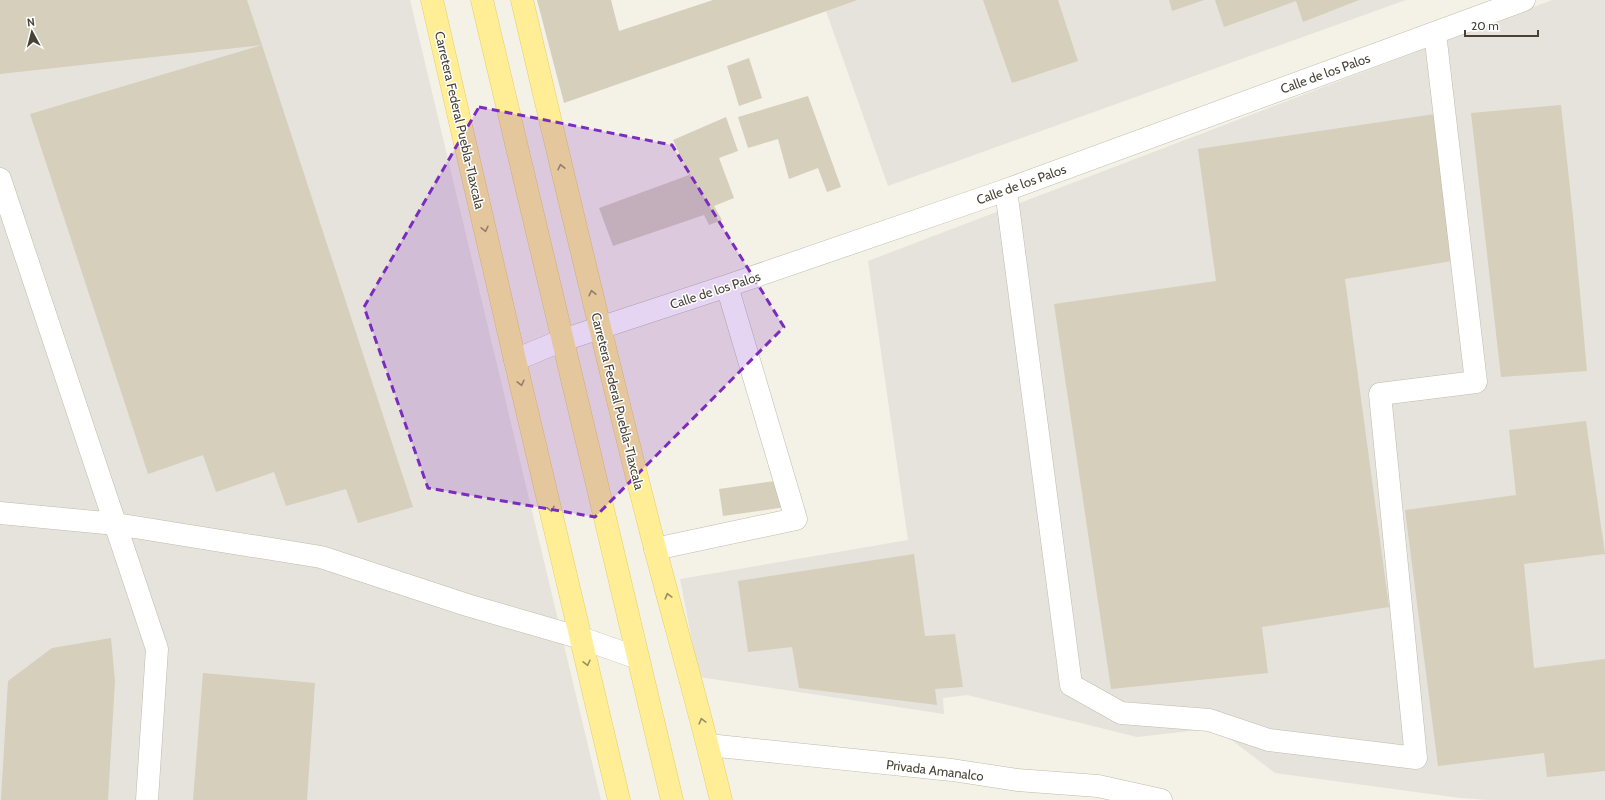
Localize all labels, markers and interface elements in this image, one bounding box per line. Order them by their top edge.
north arrow [12,12,52,52]
scale bar [1465,12,1538,38]
text: N [26,15,35,29]
text: 20 m [1471,18,1499,33]
street label: Carretera Federal Puebla-Tlaxcala [432,30,488,211]
street label: Calle de los Palos [1278,49,1373,97]
street label: Calle de los Palos [974,160,1069,208]
one-way arrow [558,164,566,170]
one-way arrow [481,226,489,232]
street label: Calle de los Palos [668,268,763,312]
one-way arrow [588,290,596,297]
street label: Carretera Federal Puebla-Tlaxcala [588,311,648,492]
one-way arrow [516,380,524,386]
one-way arrow [546,506,554,513]
one-way arrow [664,593,673,600]
one-way arrow [583,660,591,666]
one-way arrow [698,718,706,725]
street label: Privada Amanalco [885,756,985,784]

